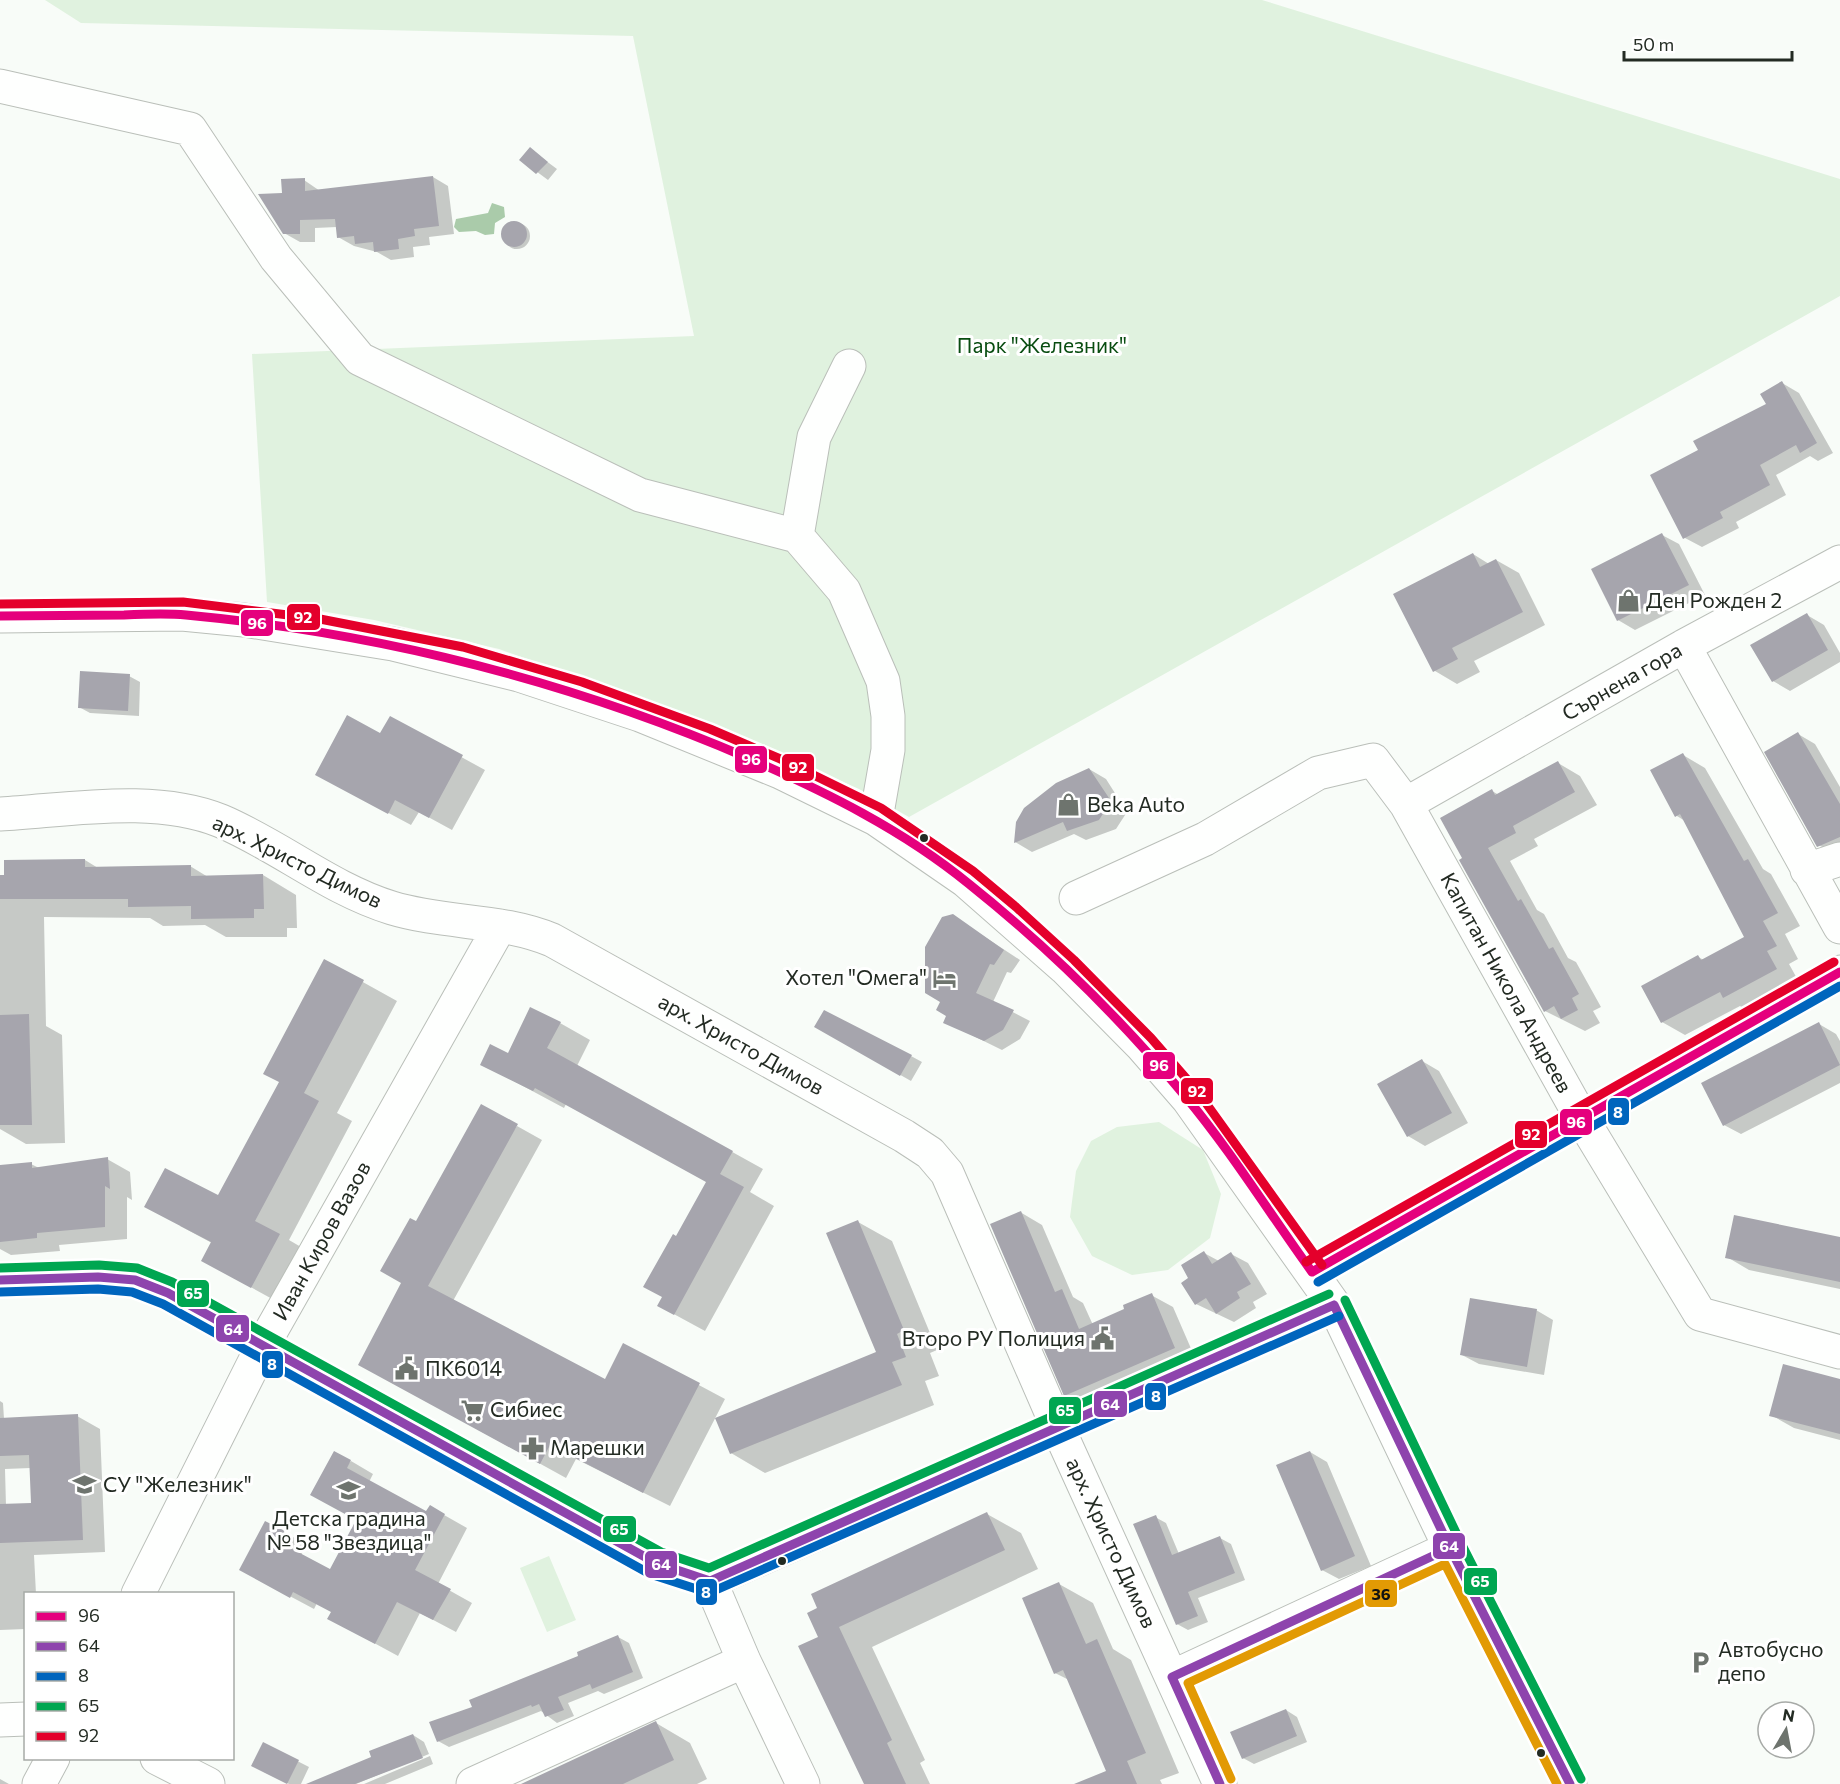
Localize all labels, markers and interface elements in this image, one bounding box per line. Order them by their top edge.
scale bar [1624,24,1792,62]
text: 50 m [1633,33,1674,55]
park label: Парк "Железник" [957,332,1127,357]
place label: Ден Рожден 2 [1646,587,1782,612]
shop icon: Ден Рожден 2 [1615,588,1641,614]
line badge: 92 [286,603,321,631]
text: 92 [294,607,312,626]
line badge: 96 [240,609,274,637]
text: 96 [247,613,267,632]
street label: Сърнена гора [1557,636,1686,725]
line badge: 96 [734,745,768,774]
text: 96 [741,749,761,768]
line badge: 92 [781,753,815,782]
text: 92 [789,757,807,776]
place label: Beka Auto [1087,791,1185,816]
shop icon: Beka Auto [1056,792,1082,818]
street label: арх. Христо Димов [209,809,386,912]
unlabelled marker [918,832,930,844]
street label: Капитан Никола Андреев [1436,868,1578,1097]
place label: Хотел "Омега" [785,964,927,989]
hotel icon: Хотел "Омега" [932,965,958,991]
street label: арх. Христо Димов [655,988,829,1100]
line badge: 96 [1142,1051,1176,1080]
text: 96 [1149,1055,1169,1074]
line badge: 92 [1180,1077,1214,1105]
text: 92 [1188,1081,1206,1100]
line badge: 8 [1607,1097,1630,1126]
text: 8 [1613,1102,1623,1121]
line badge: 96 [1559,1108,1593,1136]
text: 96 [1566,1112,1586,1131]
line badge: 92 [1514,1120,1548,1149]
text: 92 [1522,1124,1540,1143]
street label: Иван Киров Вазов [267,1156,375,1324]
line badge: 65 [176,1279,210,1308]
text: 65 [183,1283,203,1302]
line badge: 64 [215,1314,250,1343]
text: 64 [223,1319,243,1338]
place label: Второ РУ Полиция [902,1325,1085,1350]
public building icon: Второ РУ Полиция [1090,1326,1116,1352]
line badge: 8 [261,1350,284,1379]
text: 8 [267,1354,277,1373]
place label: ПК6014 [425,1355,502,1380]
public building icon: ПК6014 [394,1356,420,1382]
line badge: 8 [1144,1382,1167,1411]
text: 8 [1151,1386,1161,1405]
line badge: 64 [1093,1390,1128,1418]
text: 64 [1100,1394,1120,1413]
place label: Сибиес [490,1396,563,1421]
line badge: 65 [1048,1396,1082,1425]
supermarket icon: Сибиес [459,1397,485,1423]
text: 65 [1055,1400,1075,1419]
place label: Марешки [550,1434,645,1459]
pharmacy icon: Марешки [519,1435,545,1461]
street label: арх. Христо Димов [1062,1453,1163,1632]
place label: СУ "Железник" [103,1471,252,1496]
school or university icon: СУ "Железник" [72,1472,98,1498]
school or university icon: Детска градина № 58 "Звездица" [336,1478,362,1504]
place label: Детска градина № 58 "Звездица" [267,1505,431,1554]
line badge: 65 [602,1515,637,1543]
text: 65 [609,1519,629,1538]
line badge: 64 [1432,1532,1466,1560]
text: 64 [1439,1536,1459,1555]
line badge: 64 [644,1550,678,1579]
text: 64 [651,1554,671,1573]
unlabelled marker [776,1555,788,1567]
line badge: 65 [1463,1567,1498,1596]
text: 65 [1470,1571,1490,1590]
line badge: 8 [695,1578,718,1606]
line badge: 36 [1364,1579,1398,1608]
text: 8 [701,1582,711,1601]
text: 36 [1371,1584,1391,1603]
legend [24,1592,234,1760]
text: 96 [78,1604,100,1626]
text: 64 [78,1634,100,1656]
place label: Автобусно депо [1718,1636,1824,1685]
parking icon: Автобусно депо [1687,1649,1713,1675]
text: 8 [78,1664,89,1686]
text: 65 [78,1694,99,1716]
north arrow [1756,1700,1816,1760]
text: N [1781,1704,1796,1725]
text: 92 [78,1724,99,1746]
unlabelled marker [1535,1747,1547,1759]

